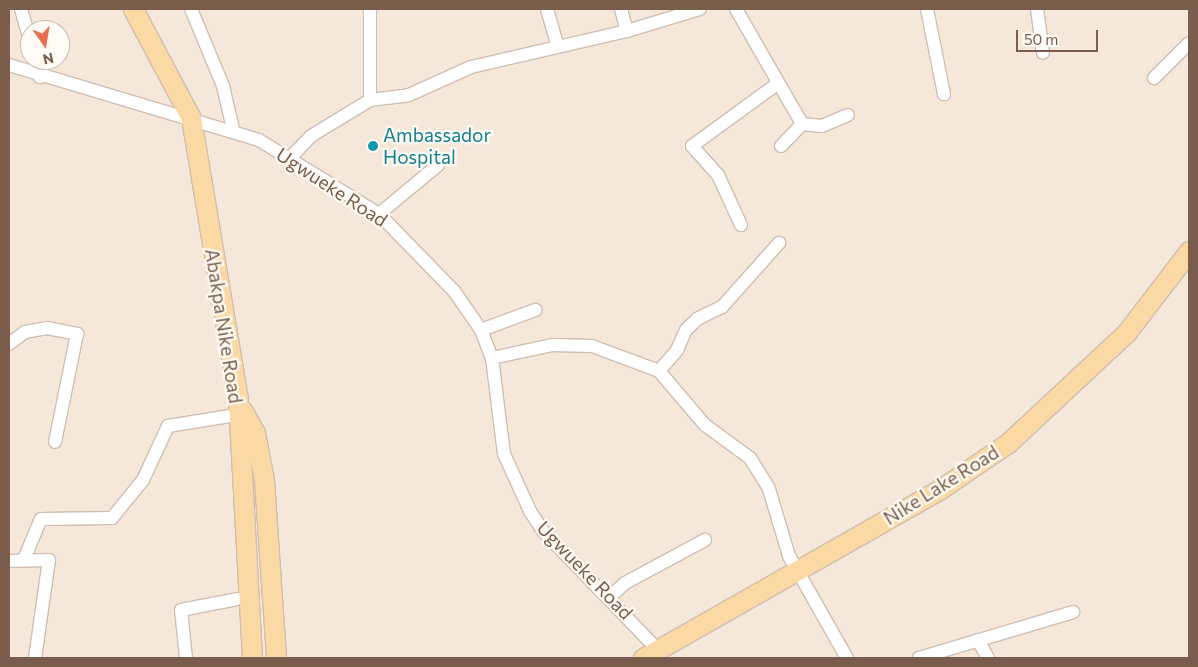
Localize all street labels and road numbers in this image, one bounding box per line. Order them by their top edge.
street label: Ugwueke Road [272,143,392,231]
street label: Abakpa Nike Road [200,247,248,405]
street label: Nike Lake Road [879,441,1003,529]
street label: Ugwueke Road [532,516,638,624]

